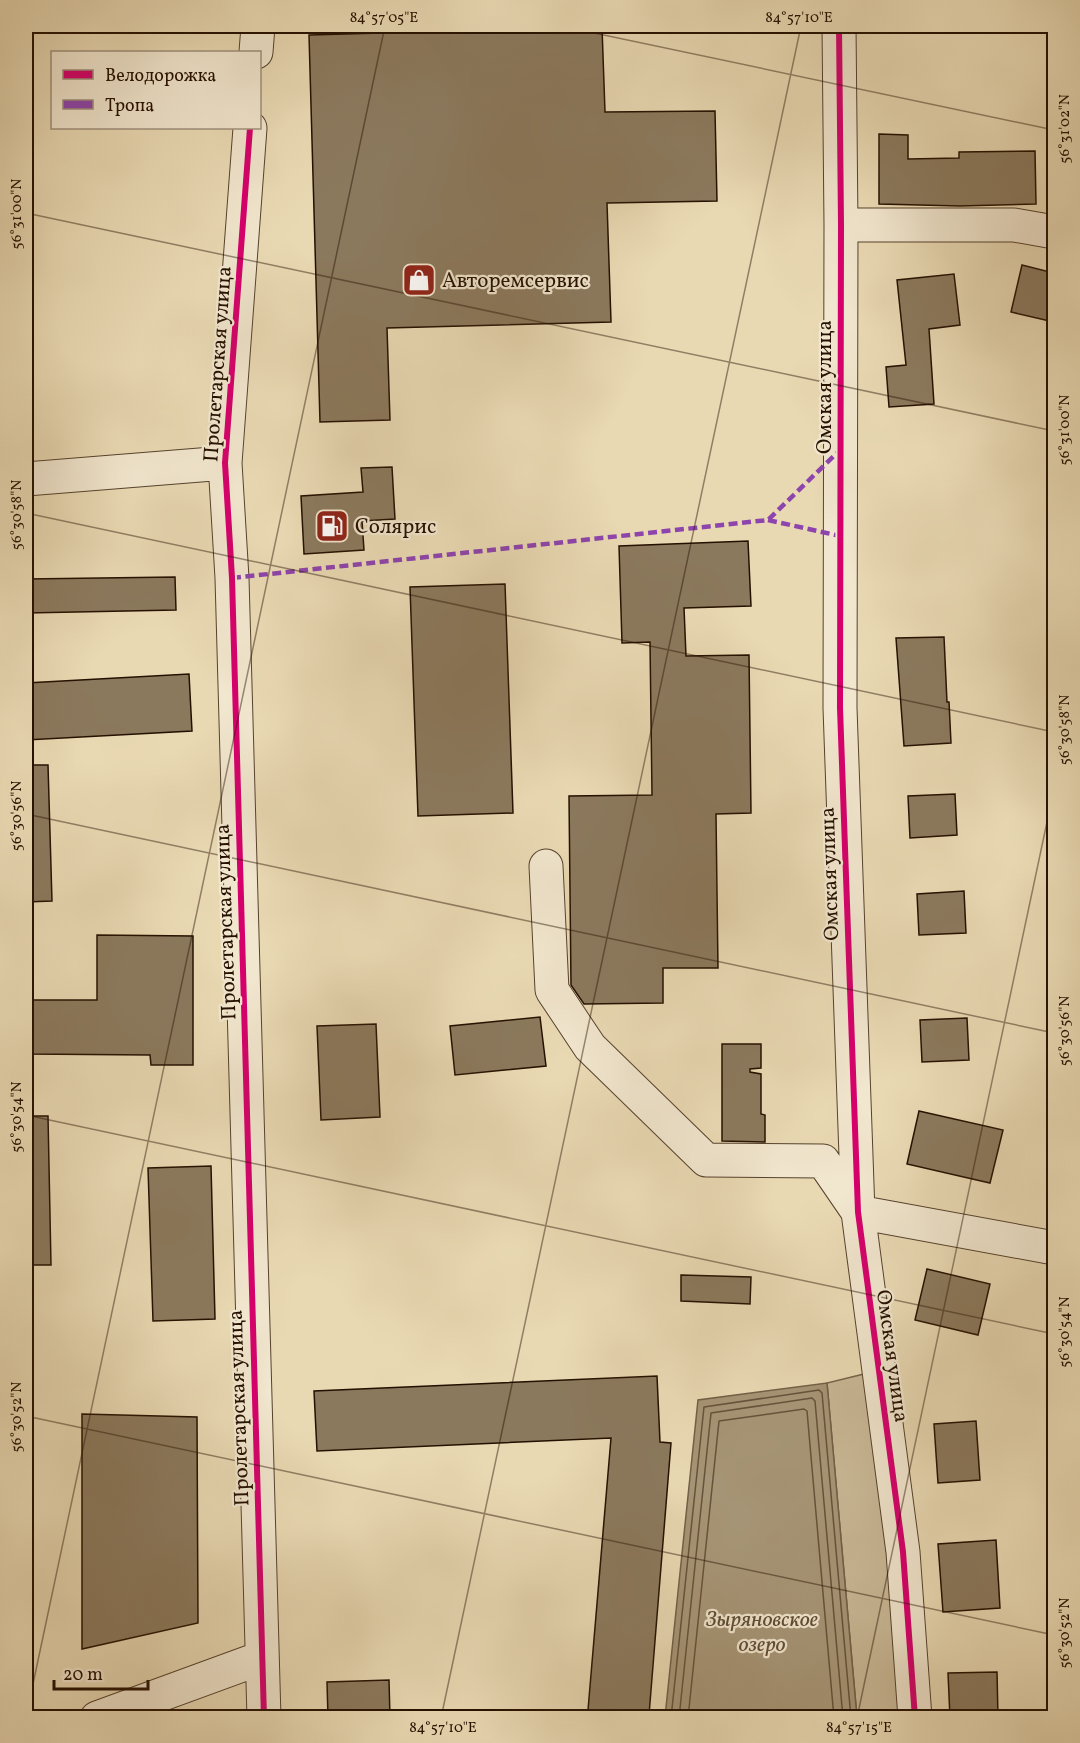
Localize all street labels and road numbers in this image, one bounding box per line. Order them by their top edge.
street label: Пролетарская улица [197,265,240,463]
street label: Омская улица [811,320,840,454]
street label: Омская улица [814,807,847,941]
street label: Пролетарская улица [209,823,244,1021]
street label: Омская улица [868,1288,915,1424]
street label: Пролетарская улица [222,1309,257,1507]

